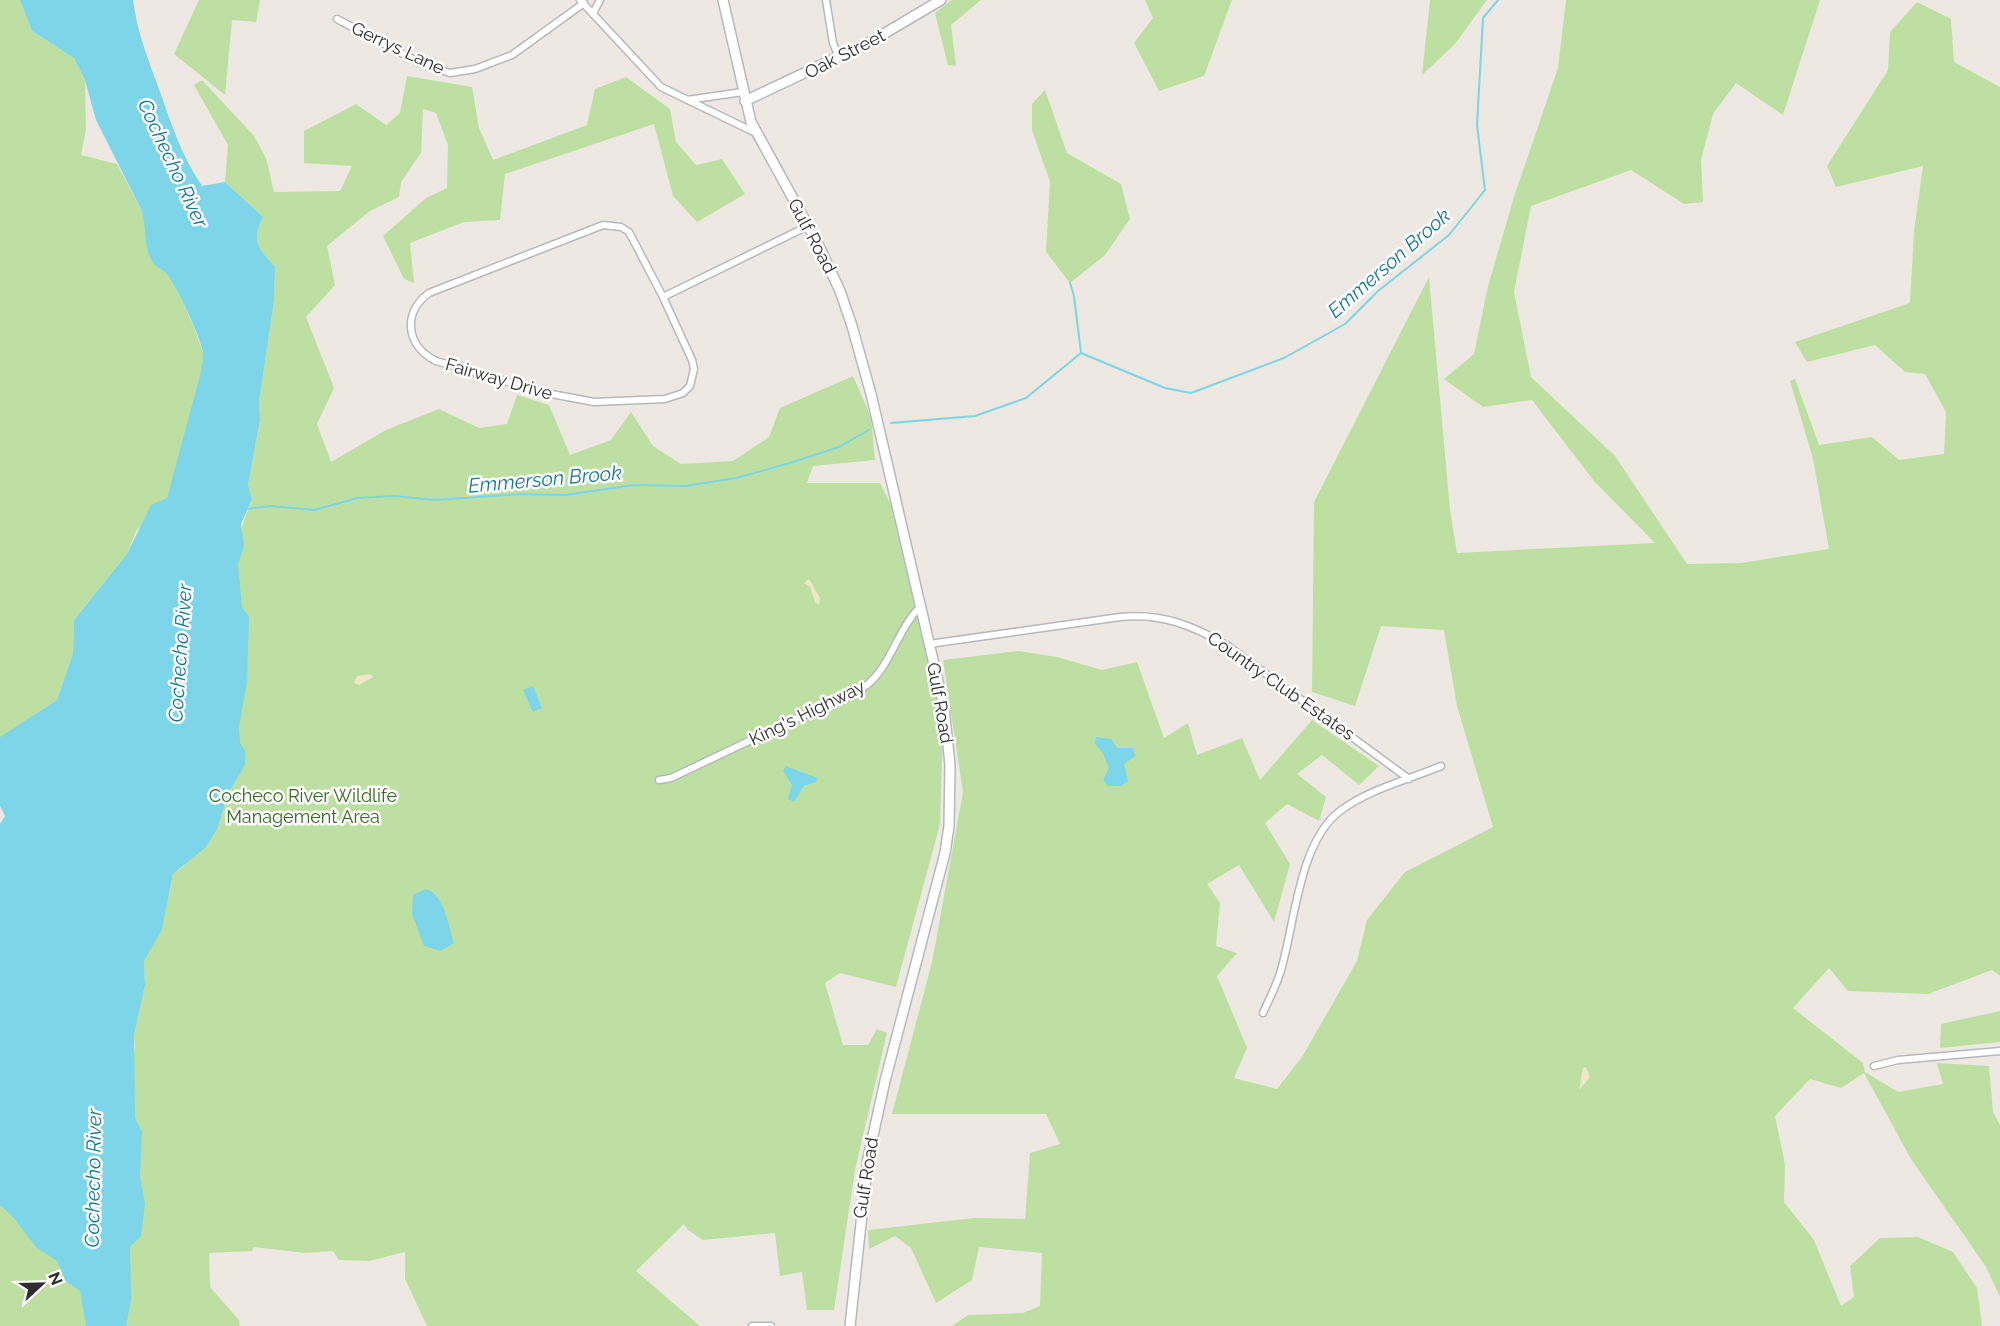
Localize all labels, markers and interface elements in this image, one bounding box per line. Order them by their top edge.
street label: Gerrys Lane [348,17,448,78]
street label: Oak Street [801,24,888,83]
water label: Cochecho River [133,95,214,232]
street label: Gulf Road [784,195,841,277]
water label: Emmerson Brook [1323,203,1455,323]
street label: Fairway Drive [443,353,555,404]
water label: Emmerson Brook [467,460,623,498]
water label: Cochecho River [163,582,197,723]
street label: Country Club Estates [1204,627,1359,744]
street label: Gulf Road [923,661,958,745]
street label: King's Highway [746,675,868,750]
park label: Cocheco River Wildlife Management Area [209,785,398,827]
water label: Cochecho River [80,1107,106,1248]
street label: Gulf Road [849,1136,882,1220]
north arrow [12,1254,72,1314]
text: N [44,1269,67,1288]

